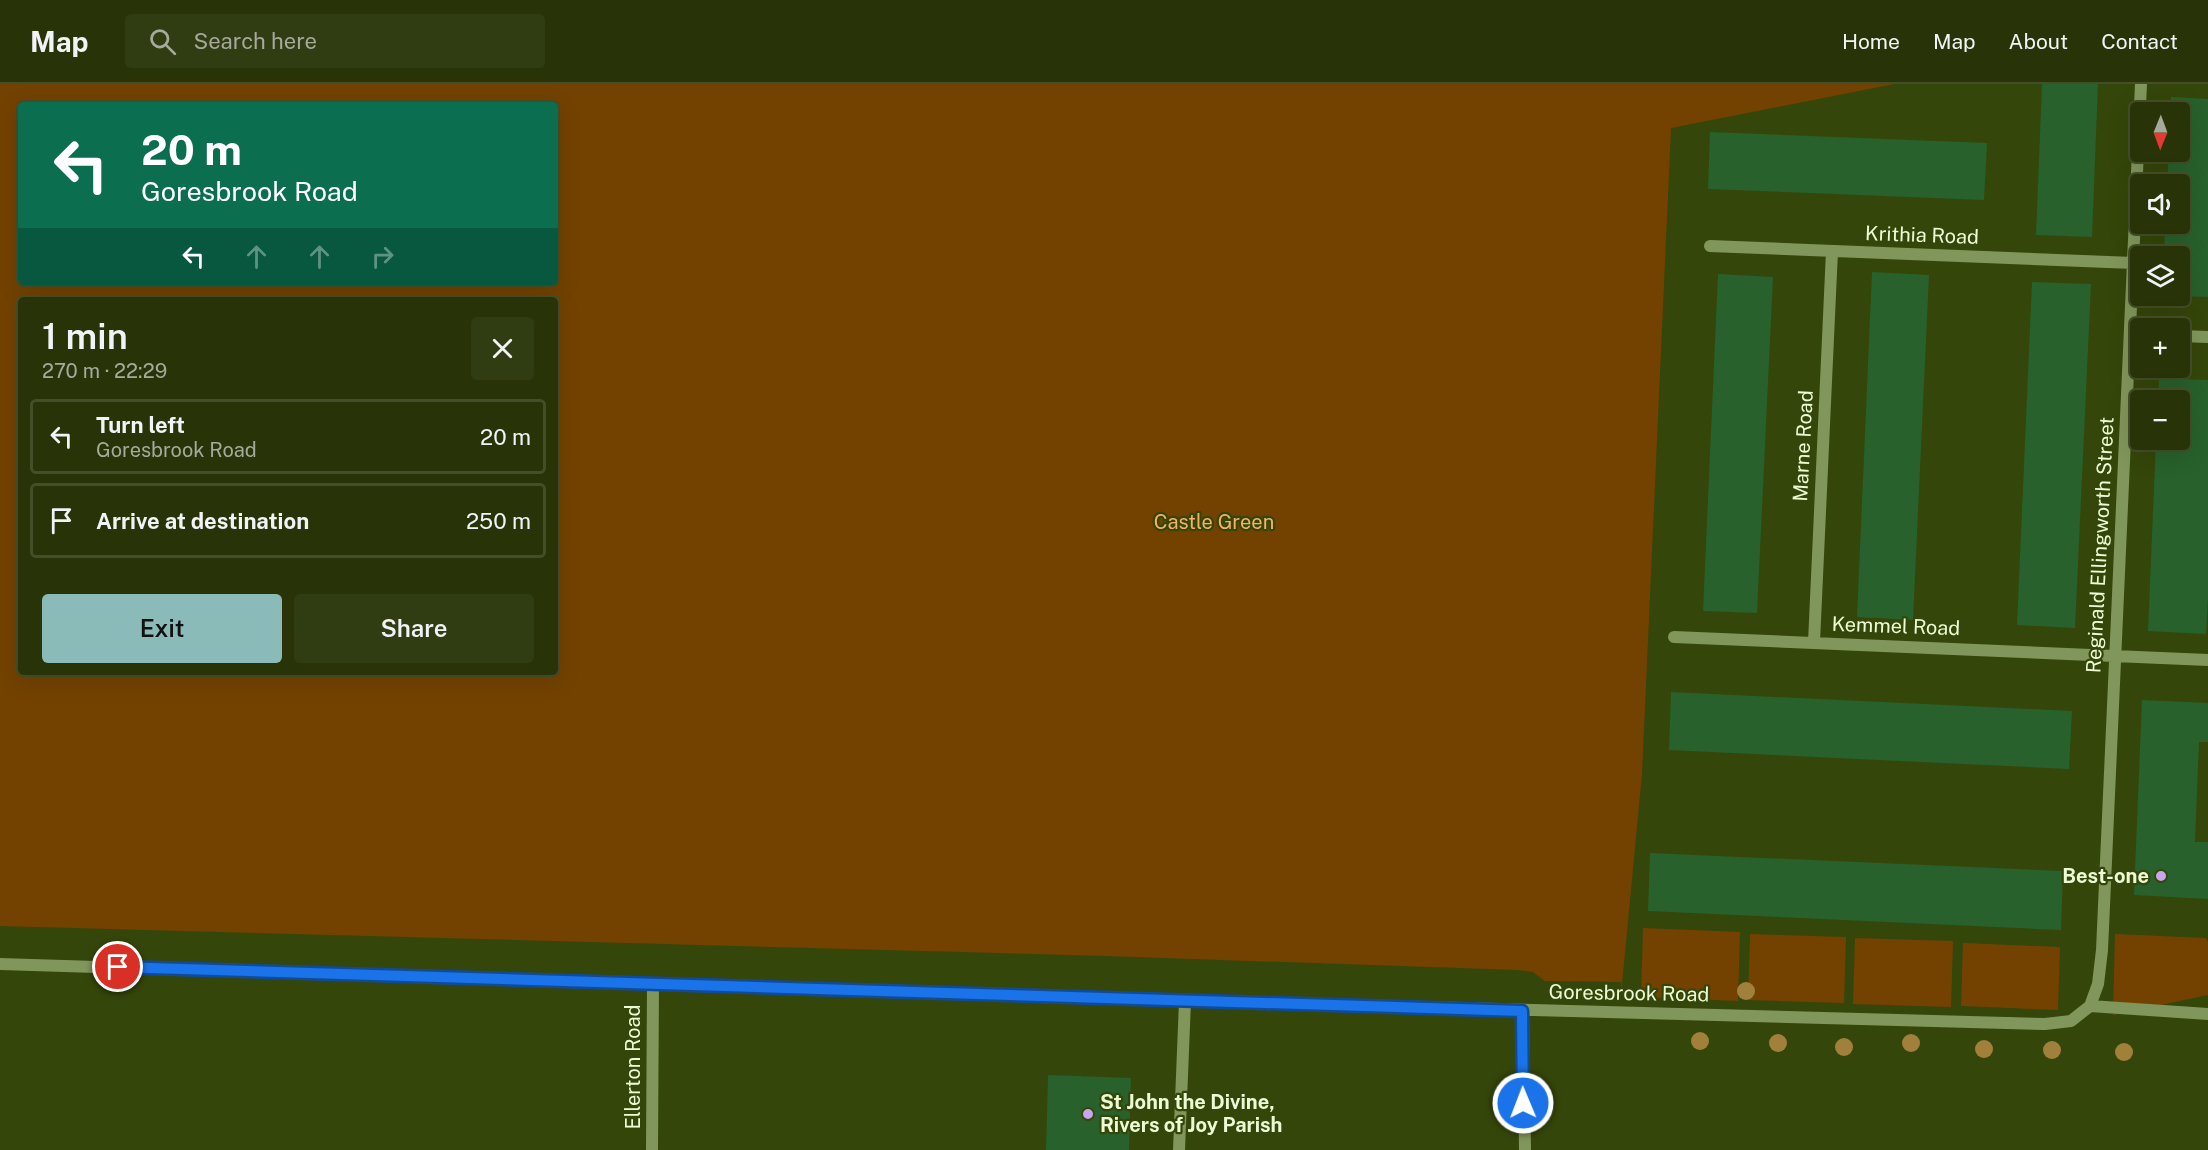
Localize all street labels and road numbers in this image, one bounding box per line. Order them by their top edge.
street label: Krithia Road [1865,221,1979,249]
street label: Marne Road [1788,390,1818,502]
street label: Reginald Ellingworth Street [2081,416,2119,674]
street label: Kemmel Road [1831,612,1961,640]
street label: Goresbrook Road [1548,980,1710,1006]
street label: Ellerton Road [621,1005,645,1129]

